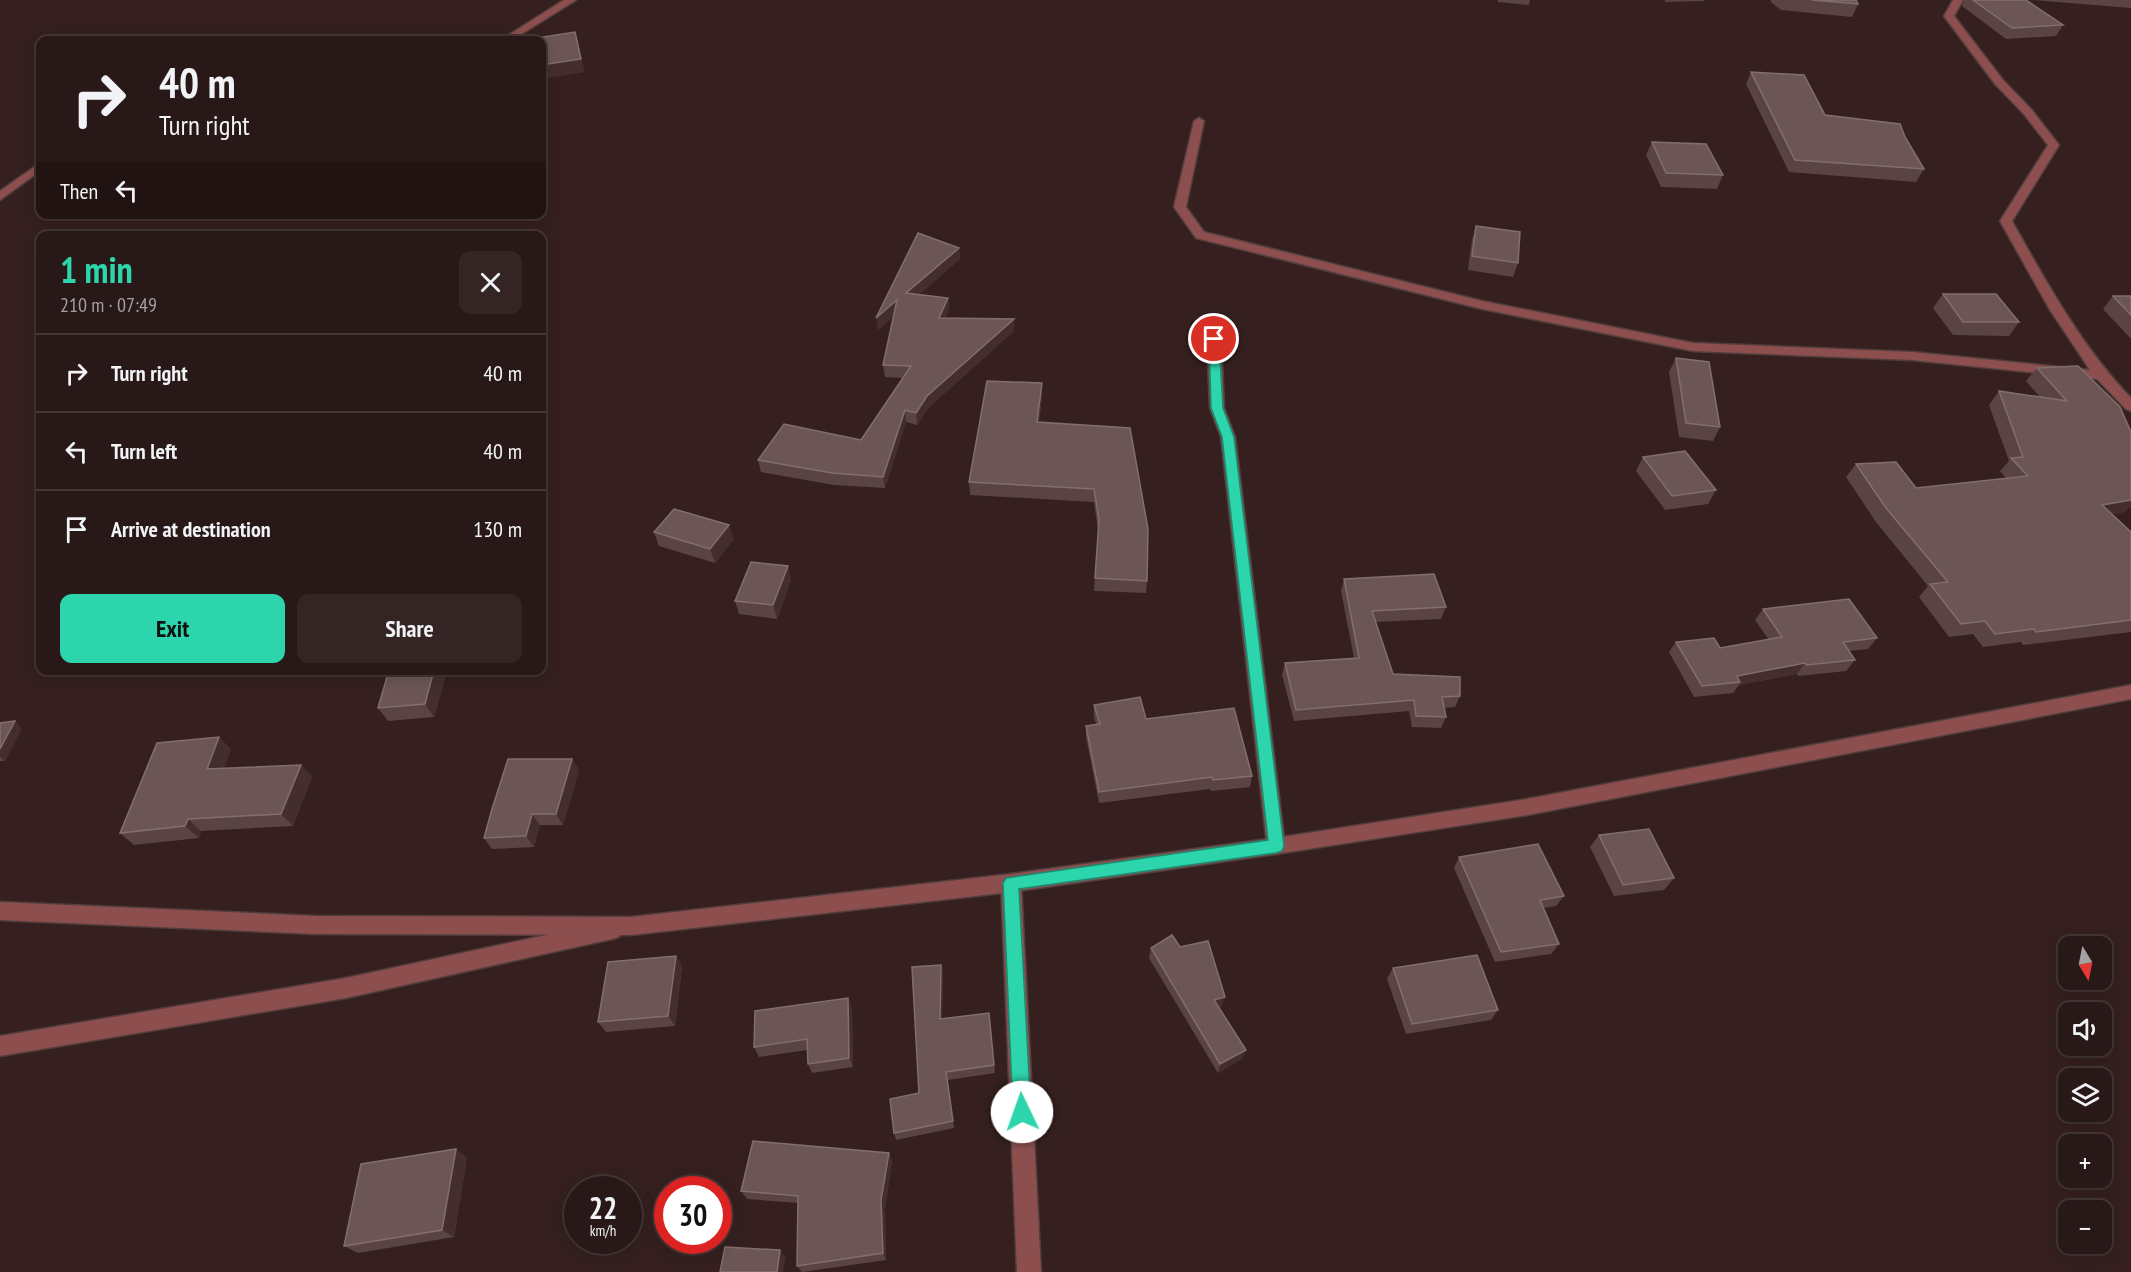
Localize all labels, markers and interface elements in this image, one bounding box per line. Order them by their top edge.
text: 40 m [159,55,236,110]
icon: right [60,60,138,138]
text: Turn right [159,108,250,142]
icon: left [110,174,143,207]
text: Then [60,177,98,205]
text: 1 min [60,246,133,293]
button: close [459,251,522,314]
text: 210 m · 07:49 [60,292,157,318]
pin [1188,313,1239,364]
icon: arrive [1197,322,1230,355]
icon: right [60,357,93,390]
text: Turn right [111,359,188,387]
text: 40 m [483,359,522,387]
icon: left [60,435,93,468]
text: Turn left [111,437,177,465]
text: 40 m [483,437,522,465]
icon: arrive [60,513,93,546]
text: Arrive at destination [111,515,271,543]
text: 130 m [473,515,522,543]
button: Exit [60,594,285,663]
button: Share [297,594,522,663]
north arrow [2058,936,2112,990]
map controls [2058,936,2112,1254]
button: sound [2058,1002,2112,1056]
button: layers [2058,1068,2112,1122]
position arrow [990,1080,1054,1144]
button: + [2058,1134,2112,1188]
speed limit sign: 30 [654,1176,732,1254]
text: 22 [589,1188,617,1227]
button: − [2058,1200,2112,1254]
text: km/h [590,1221,616,1240]

